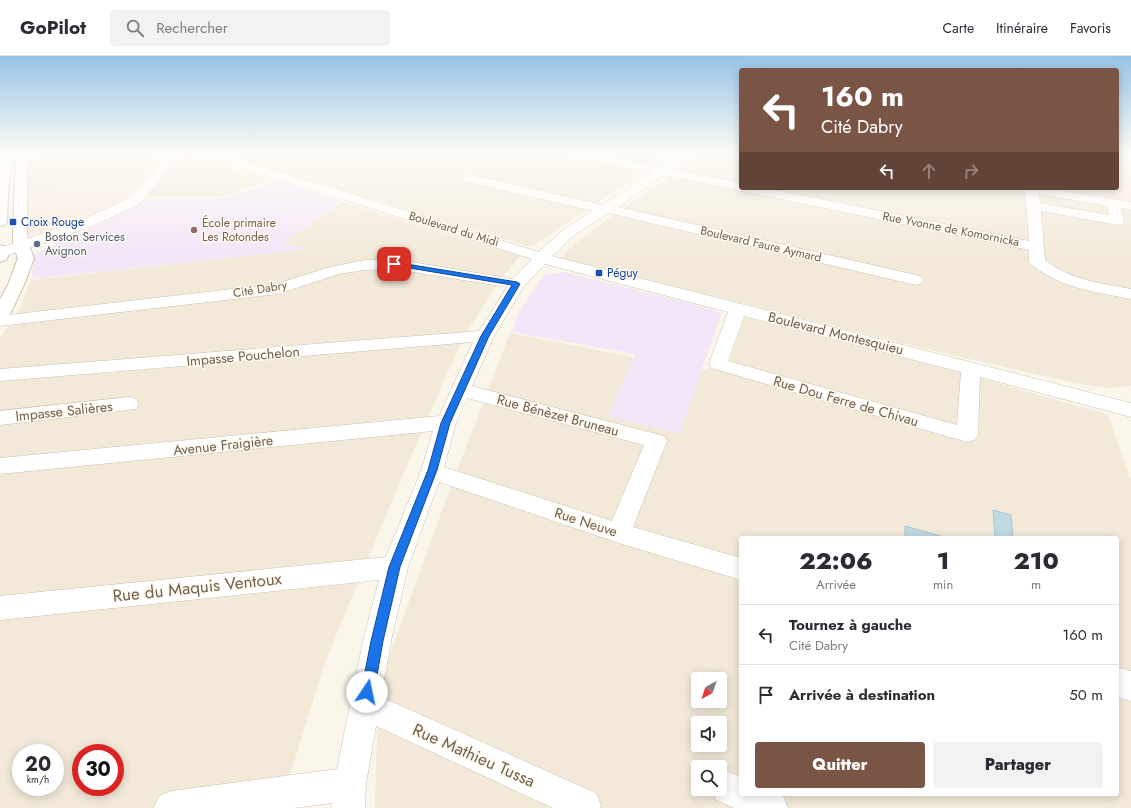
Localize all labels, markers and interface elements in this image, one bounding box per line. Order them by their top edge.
search box [110,10,390,46]
text: GoPilot [20,14,86,41]
icon: search [124,17,146,39]
text: Rechercher [156,17,228,39]
text: Carte [942,18,974,38]
text: Itinéraire [996,18,1048,38]
text: Favoris [1070,18,1111,38]
text: 160 m [821,76,904,117]
icon: left [755,84,807,136]
text: Cité Dabry [821,114,903,140]
icon: left [876,160,898,182]
icon: ahead [918,160,940,182]
icon: right [960,160,982,182]
street label: Boulevard du Midi [407,207,501,251]
street label: Rue Yvonne de Komornicka [881,207,1021,251]
place label: Croix Rouge [21,213,84,231]
place label: École primaire Les Rotondes [202,214,276,246]
marker: Croix Rouge [8,217,18,227]
street label: Boulevard Faure Aymard [699,221,823,267]
marker: École primaire Les Rotondes [189,225,199,235]
place label: Boston Services Avignon [45,228,125,260]
marker: Boston Services Avignon [32,239,42,249]
pin [377,247,411,281]
icon: arrive [383,253,405,275]
place label: Péguy [607,264,639,282]
marker: Péguy [594,268,604,278]
street label: Cité Dabry [232,276,289,302]
street label: Boulevard Montesquieu [766,306,906,360]
street label: Impasse Pouchelon [186,341,300,371]
street label: Rue Dou Ferre de Chivau [771,371,921,431]
street label: Rue Bénèzet Bruneau [495,389,621,441]
street label: Impasse Salières [14,396,114,426]
street label: Avenue Fraigière [172,430,274,460]
street label: Rue Neuve [552,502,620,542]
text: 22:06 [799,543,873,578]
text: 1 [937,543,949,578]
text: 210 [1013,543,1059,578]
street label: Rue du Maquis Ventoux [111,566,284,608]
text: Arrivée [816,575,856,594]
text: min [933,575,953,594]
text: m [1031,575,1041,594]
text: Tournez à gauche [789,614,912,636]
icon: left [755,624,777,646]
text: 160 m [1062,624,1103,646]
text: Cité Dabry [789,636,848,655]
position arrow [346,671,388,713]
north arrow [691,672,727,708]
map controls [691,672,727,796]
icon: arrive [755,684,777,706]
text: Arrivée à destination [789,684,935,706]
text: 50 m [1069,684,1103,706]
button: sound [691,716,727,752]
street label: Rue Mathieu Tussa [409,717,539,793]
button: Quitter [755,742,925,788]
button: Partager [933,742,1103,788]
speed limit sign: 30 [72,744,124,796]
text: 20 [25,750,51,779]
button: search [691,760,727,796]
text: km/h [27,772,49,787]

